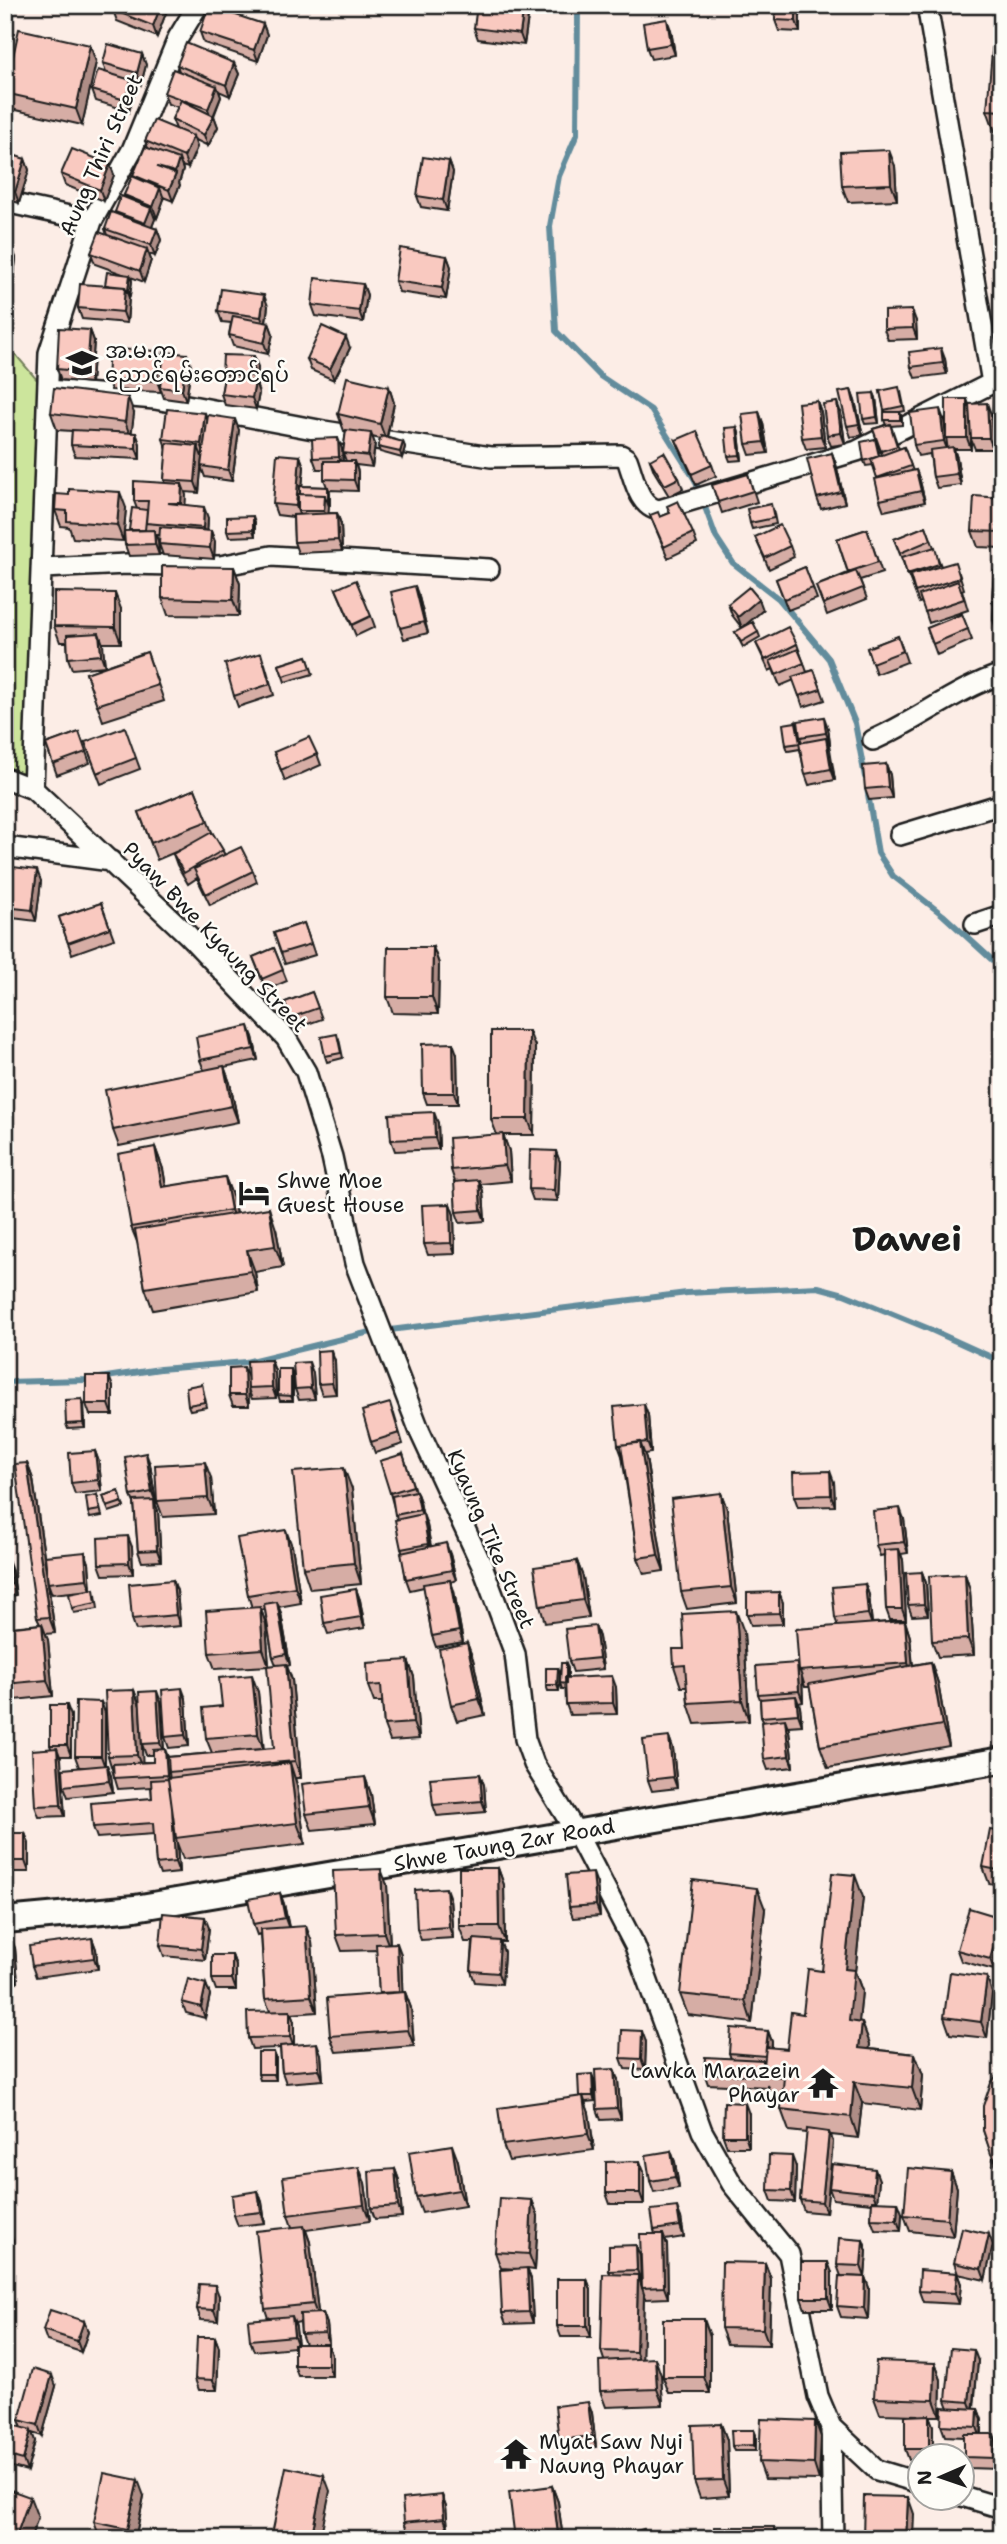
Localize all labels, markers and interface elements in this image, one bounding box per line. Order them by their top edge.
street label: Aung Thiri Street [53,70,149,240]
place label: အ.မ.က ညောင်ရမ်းတောင်ရပ် [105,337,289,392]
school or university icon: အ.မ.က ညောင်ရမ်းတောင်ရပ် [65,346,99,380]
street label: Pyaw Bwe Kyaung Street [116,836,314,1038]
place label: Shwe Moe Guest House [277,1167,405,1219]
hotel icon: Shwe Moe Guest House [237,1176,271,1210]
district label: Dawei [852,1215,962,1262]
street label: Kyaung Tike Street [441,1445,541,1633]
street label: Shwe Taung Zar Road [391,1812,617,1878]
place label: Lawka Marazein Phayar [630,2057,800,2109]
temple icon: Lawka Marazein Phayar [806,2066,840,2100]
place label: Myat Saw Nyi Naung Phayar [539,2428,684,2480]
temple icon: Myat Saw Nyi Naung Phayar [499,2437,533,2471]
north arrow [906,2442,976,2512]
text: N [912,2470,937,2486]

